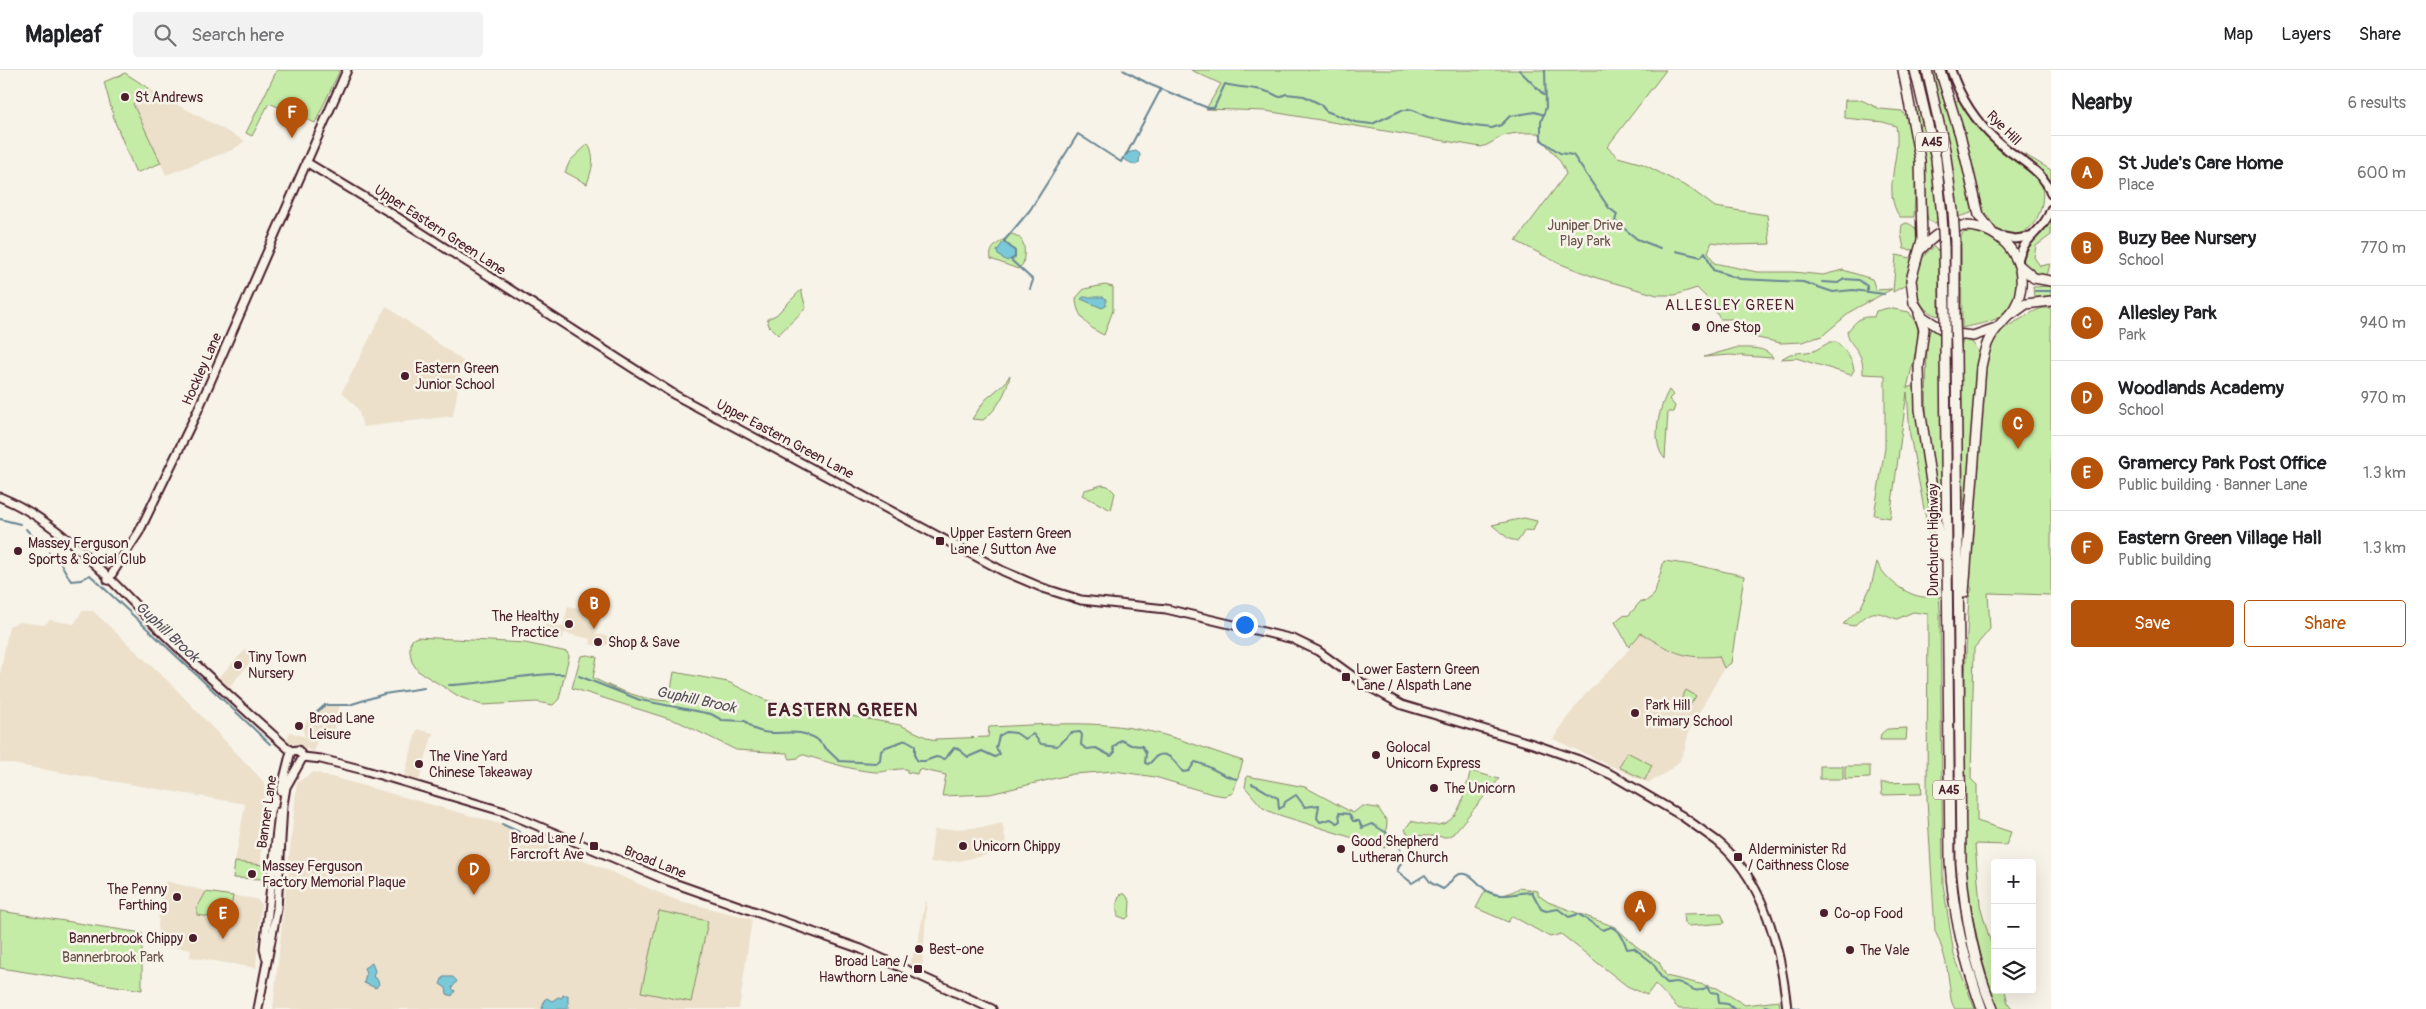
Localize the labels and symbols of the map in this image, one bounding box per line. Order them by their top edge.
place label: St Andrews [135,89,204,106]
marker: St Andrews [119,91,131,103]
pin: F [276,97,308,138]
street label: Rye Hill [1983,107,2025,149]
road number: A45 [1916,132,1948,152]
street label: Upper Eastern Green Lane [371,181,509,279]
park label: Juniper Drive Play Park [1547,217,1623,250]
district label: ALLESLEY GREEN [1665,296,1795,315]
place label: One Stop [1706,319,1761,336]
marker: One Stop [1690,321,1702,333]
street label: Hockley Lane [178,330,226,408]
place label: Eastern Green Junior School [415,360,499,393]
marker: Eastern Green Junior School [399,370,411,382]
street label: Upper Eastern Green Lane [713,396,857,483]
pin: C [2002,408,2034,449]
street label: Dunchurch Highway [1925,484,1942,596]
place label: Upper Eastern Green Lane / Sutton Ave [950,525,1071,558]
place label: Massey Ferguson Sports & Social Club [28,535,146,568]
marker: Upper Eastern Green Lane / Sutton Ave [934,535,946,547]
marker: Massey Ferguson Sports & Social Club [12,545,24,557]
pin: B [578,588,610,629]
water label: Guphill Brook [131,598,204,668]
place label: The Healthy Practice [491,608,559,641]
your location [1232,612,1258,638]
marker: The Healthy Practice [563,618,575,630]
place label: Shop & Save [608,634,680,651]
marker: Shop & Save [592,636,604,648]
place label: Tiny Town Nursery [248,649,307,682]
marker: Tiny Town Nursery [232,659,244,671]
place label: Lower Eastern Green Lane / Alspath Lane [1356,661,1480,694]
marker: Lower Eastern Green Lane / Alspath Lane [1340,671,1352,683]
water label: Guphill Brook [655,682,739,718]
place label: Park Hill Primary School [1645,697,1733,730]
district label: EASTERN GREEN [767,698,919,722]
marker: Park Hill Primary School [1629,707,1641,719]
place label: Broad Lane Leisure [309,710,374,743]
marker: Broad Lane Leisure [293,720,305,732]
place label: Golocal Unicorn Express [1386,739,1481,772]
place label: The Vine Yard Chinese Takeaway [429,748,532,781]
marker: Golocal Unicorn Express [1370,749,1382,761]
marker: The Vine Yard Chinese Takeaway [413,758,425,770]
street label: Banner Lane [253,774,281,850]
place label: The Unicorn [1444,780,1516,797]
road number: A45 [1933,780,1965,800]
marker: The Unicorn [1428,782,1440,794]
place label: Broad Lane / Farcroft Ave [510,830,584,863]
place label: Good Shepherd Lutheran Church [1351,833,1448,866]
place label: Unicorn Chippy [973,838,1060,855]
marker: Broad Lane / Farcroft Ave [588,840,600,852]
marker: Unicorn Chippy [957,840,969,852]
place label: Alderminister Rd / Caithness Close [1748,841,1849,874]
street label: Broad Lane [622,842,689,882]
marker: Good Shepherd Lutheran Church [1335,843,1347,855]
marker: Alderminister Rd / Caithness Close [1732,851,1744,863]
pin: D [458,854,490,895]
place label: Massey Ferguson Factory Memorial Plaque [262,858,406,891]
marker: Massey Ferguson Factory Memorial Plaque [246,868,258,880]
place label: The Penny Farthing [107,881,167,914]
marker: The Penny Farthing [171,891,183,903]
pin: A [1624,891,1656,932]
pin: E [207,898,239,939]
place label: Co-op Food [1834,905,1903,922]
marker: Co-op Food [1818,907,1830,919]
place label: Bannerbrook Chippy [69,930,183,947]
marker: Bannerbrook Chippy [187,932,199,944]
place label: Best-one [929,941,984,958]
place label: The Vale [1860,942,1910,959]
marker: Best-one [913,943,925,955]
marker: The Vale [1844,944,1856,956]
park label: Bannerbrook Park [62,949,164,966]
place label: Broad Lane / Hawthorn Lane [819,953,908,986]
marker: Broad Lane / Hawthorn Lane [912,963,924,975]

